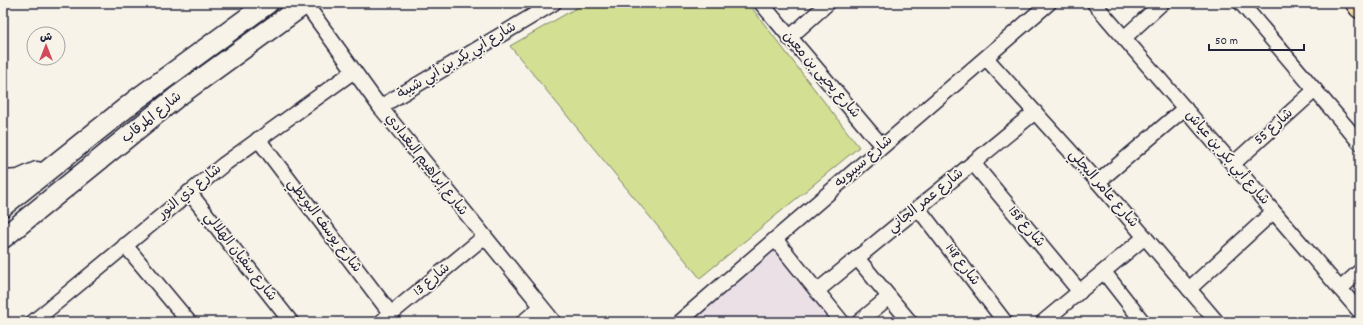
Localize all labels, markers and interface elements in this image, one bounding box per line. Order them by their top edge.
street label: شارع أبي بكر بن أبي شيبة [394,17,521,105]
north arrow [26,26,66,66]
scale bar [1209,26,1304,52]
street label: شارع يحيى بن معين [777,27,865,123]
text: ش [40,30,52,46]
text: 50 m [1215,33,1238,50]
street label: شارع المرقاب [118,87,186,149]
street label: شارع 55 [1250,104,1298,150]
street label: شارع أبي بكر بن عياش [1179,106,1274,211]
street label: شارع إبراهيم البغدادي [380,110,472,220]
street label: شارع سيبويه [830,131,898,193]
street label: شارع عامر البجلي [1063,146,1143,233]
street label: شارع ذي النور [153,160,226,225]
street label: شارع عمر الجاني [884,164,969,239]
street label: شارع يوسف البويطي [281,175,366,278]
street label: شارع 158 [1003,202,1049,252]
street label: شارع سفيان الهلالي [198,208,281,306]
street label: شارع 148 [940,240,984,290]
street label: شارع 13 [409,259,455,301]

